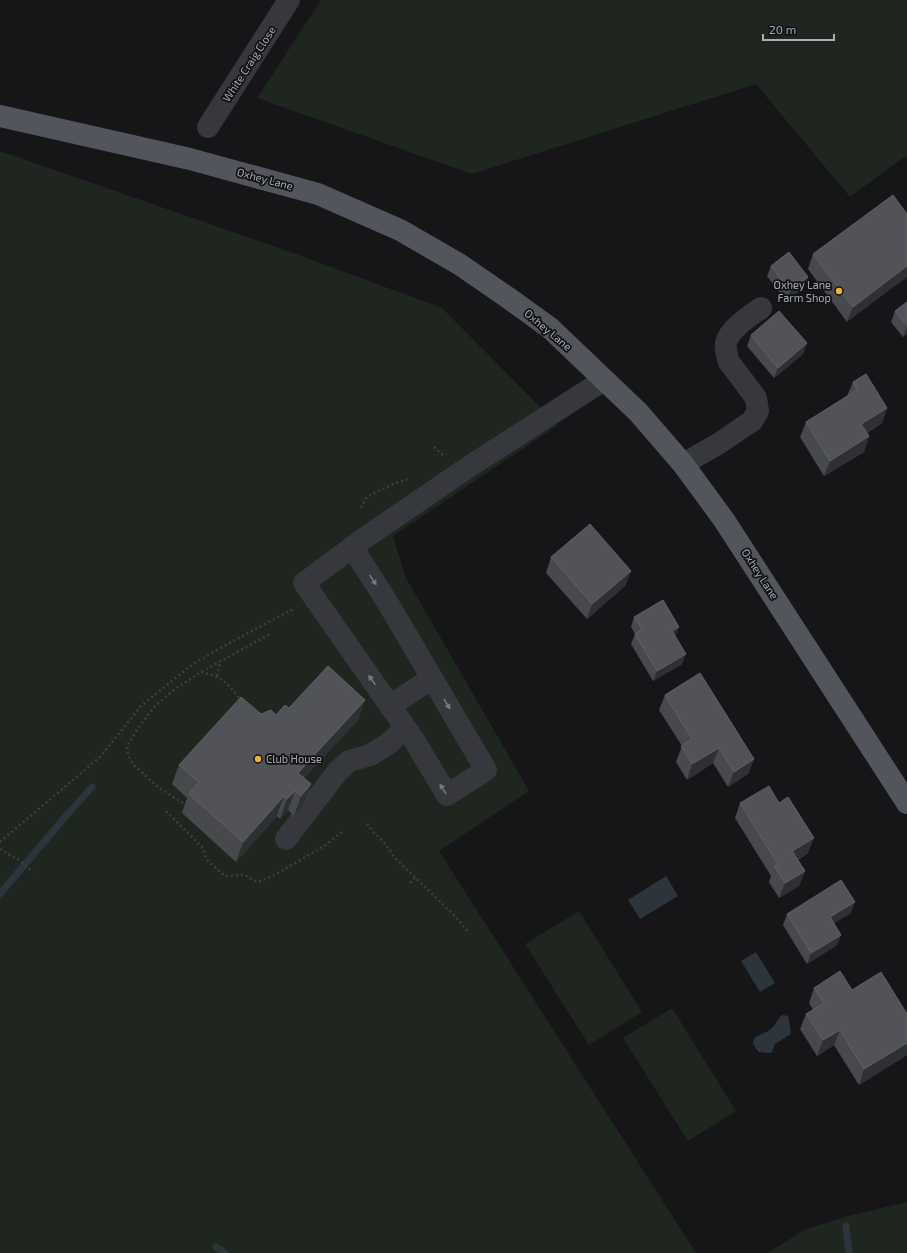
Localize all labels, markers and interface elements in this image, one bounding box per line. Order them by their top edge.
scale bar [763,16,834,42]
text: 20 m [769,22,796,36]
street label: White Craig Close [219,23,278,104]
street label: Oxhey Lane [236,165,295,192]
place label: Oxhey Lane Farm Shop [774,278,831,304]
marker: Oxhey Lane Farm Shop [834,286,844,296]
street label: Oxhey Lane [522,306,575,353]
street label: Oxhey Lane [739,546,782,601]
one-way arrow [369,575,377,585]
one-way arrow [368,675,376,686]
one-way arrow [443,698,450,710]
place label: Club House [266,752,322,765]
marker: Club House [253,754,263,764]
one-way arrow [440,783,447,795]

